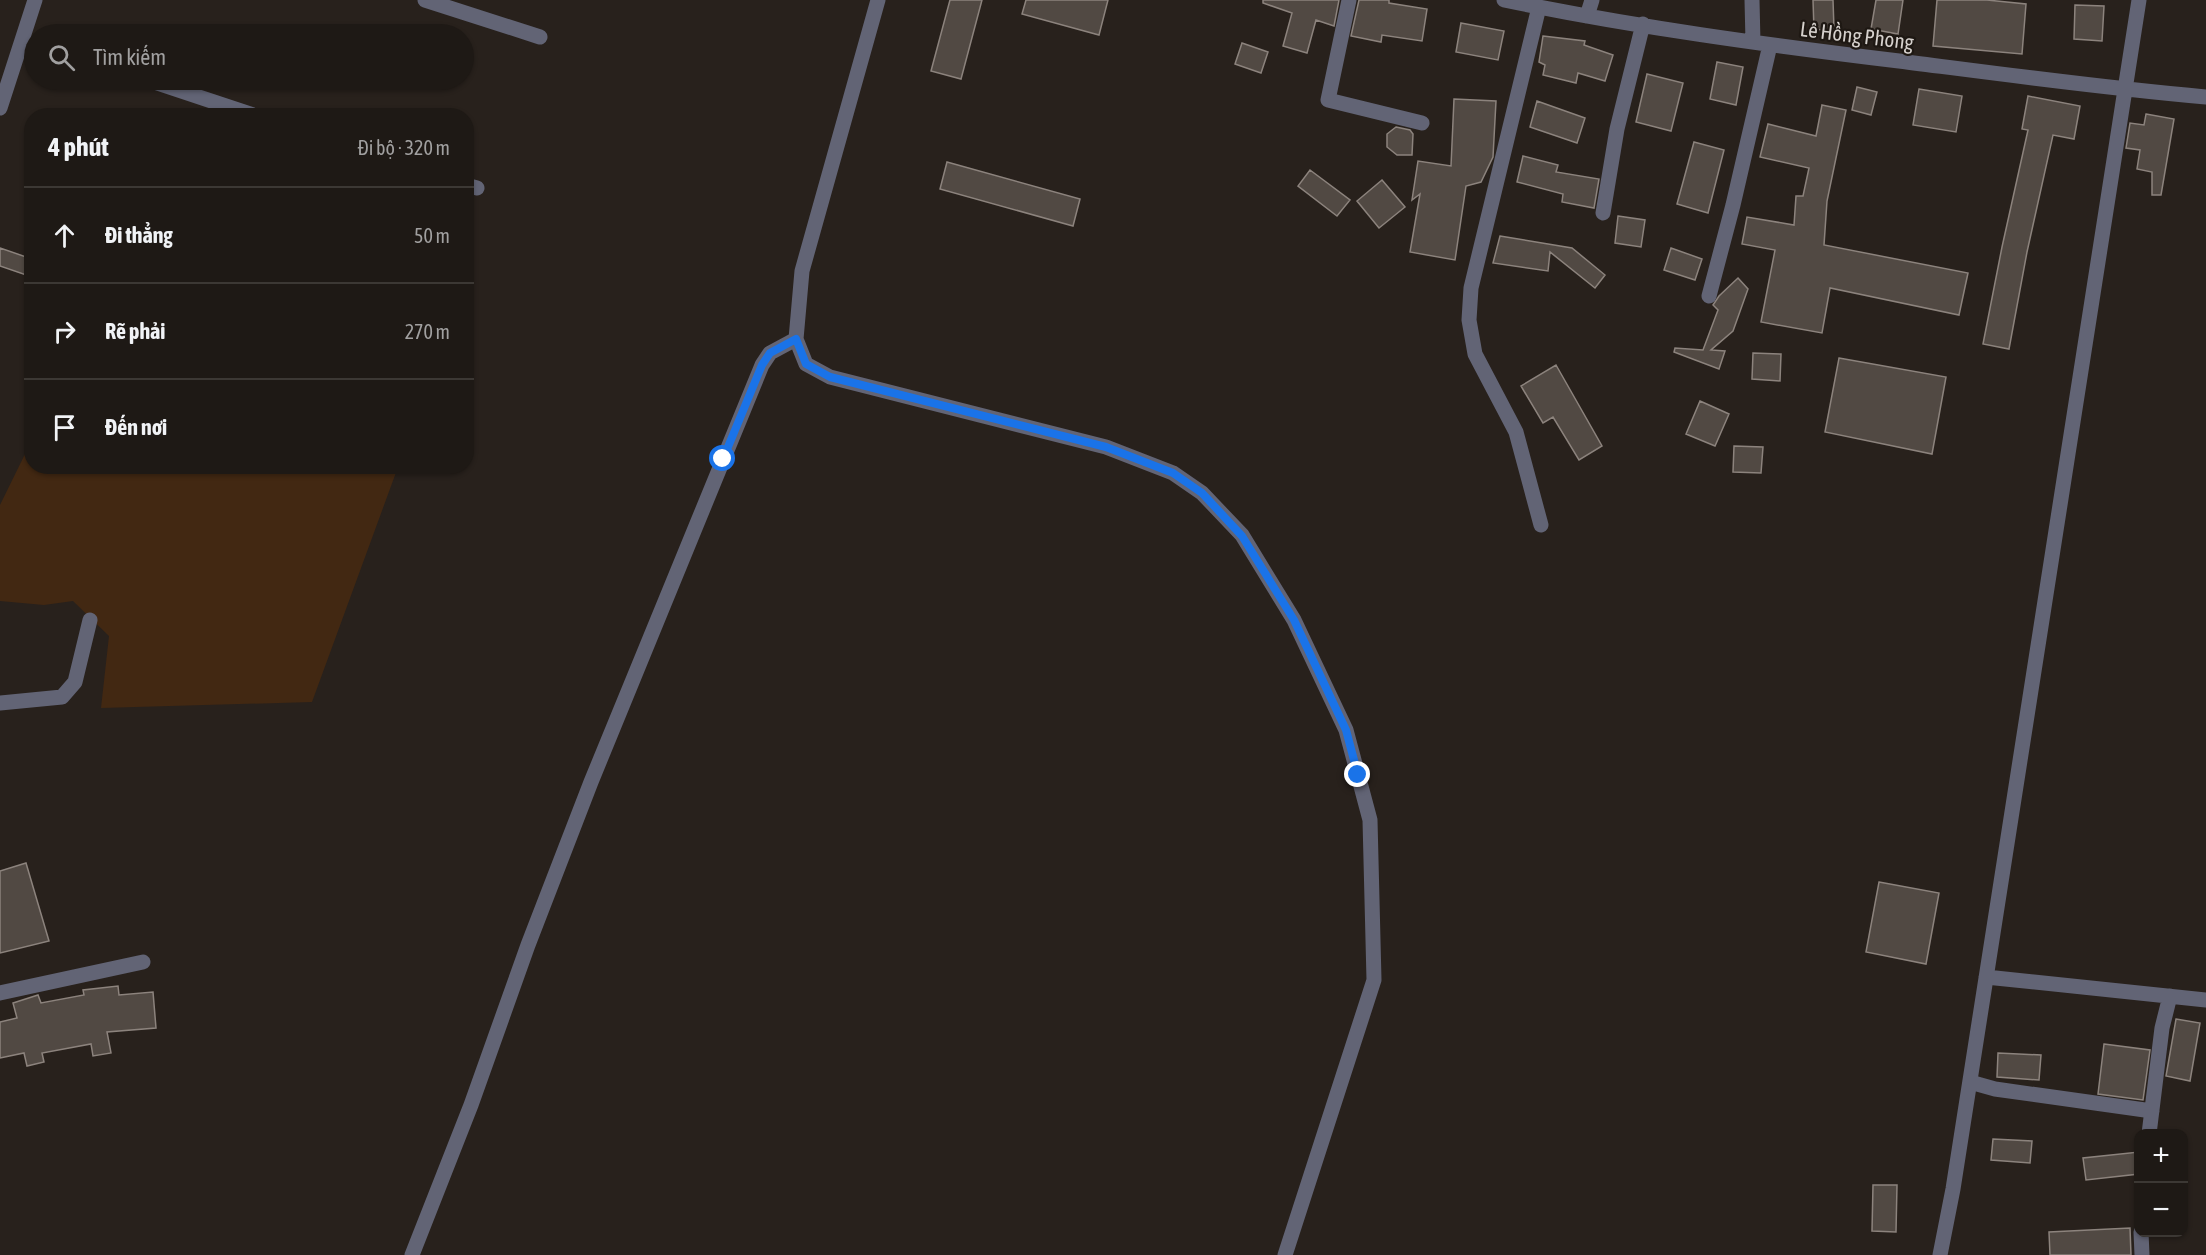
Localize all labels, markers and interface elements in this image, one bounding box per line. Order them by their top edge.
street label: Lê Hồng Phong [1799,16,1915,54]
search box [24,24,474,90]
icon: search [45,41,78,74]
text: Tìm kiếm [93,44,166,70]
text: 4 phút [48,132,109,162]
text: Đi bộ · 320 m [357,136,450,159]
icon: ahead [48,219,81,252]
text: Đi thẳng [105,222,173,248]
text: 50 m [414,224,450,247]
icon: right [48,315,81,348]
text: Rẽ phải [105,318,165,344]
text: 270 m [405,320,450,343]
icon: arrive [48,411,81,444]
text: Đến nơi [105,414,167,440]
route start [709,445,735,471]
route end [1344,761,1370,787]
map controls [2134,1129,2188,1237]
button: + [2134,1129,2188,1183]
button: − [2134,1183,2188,1237]

